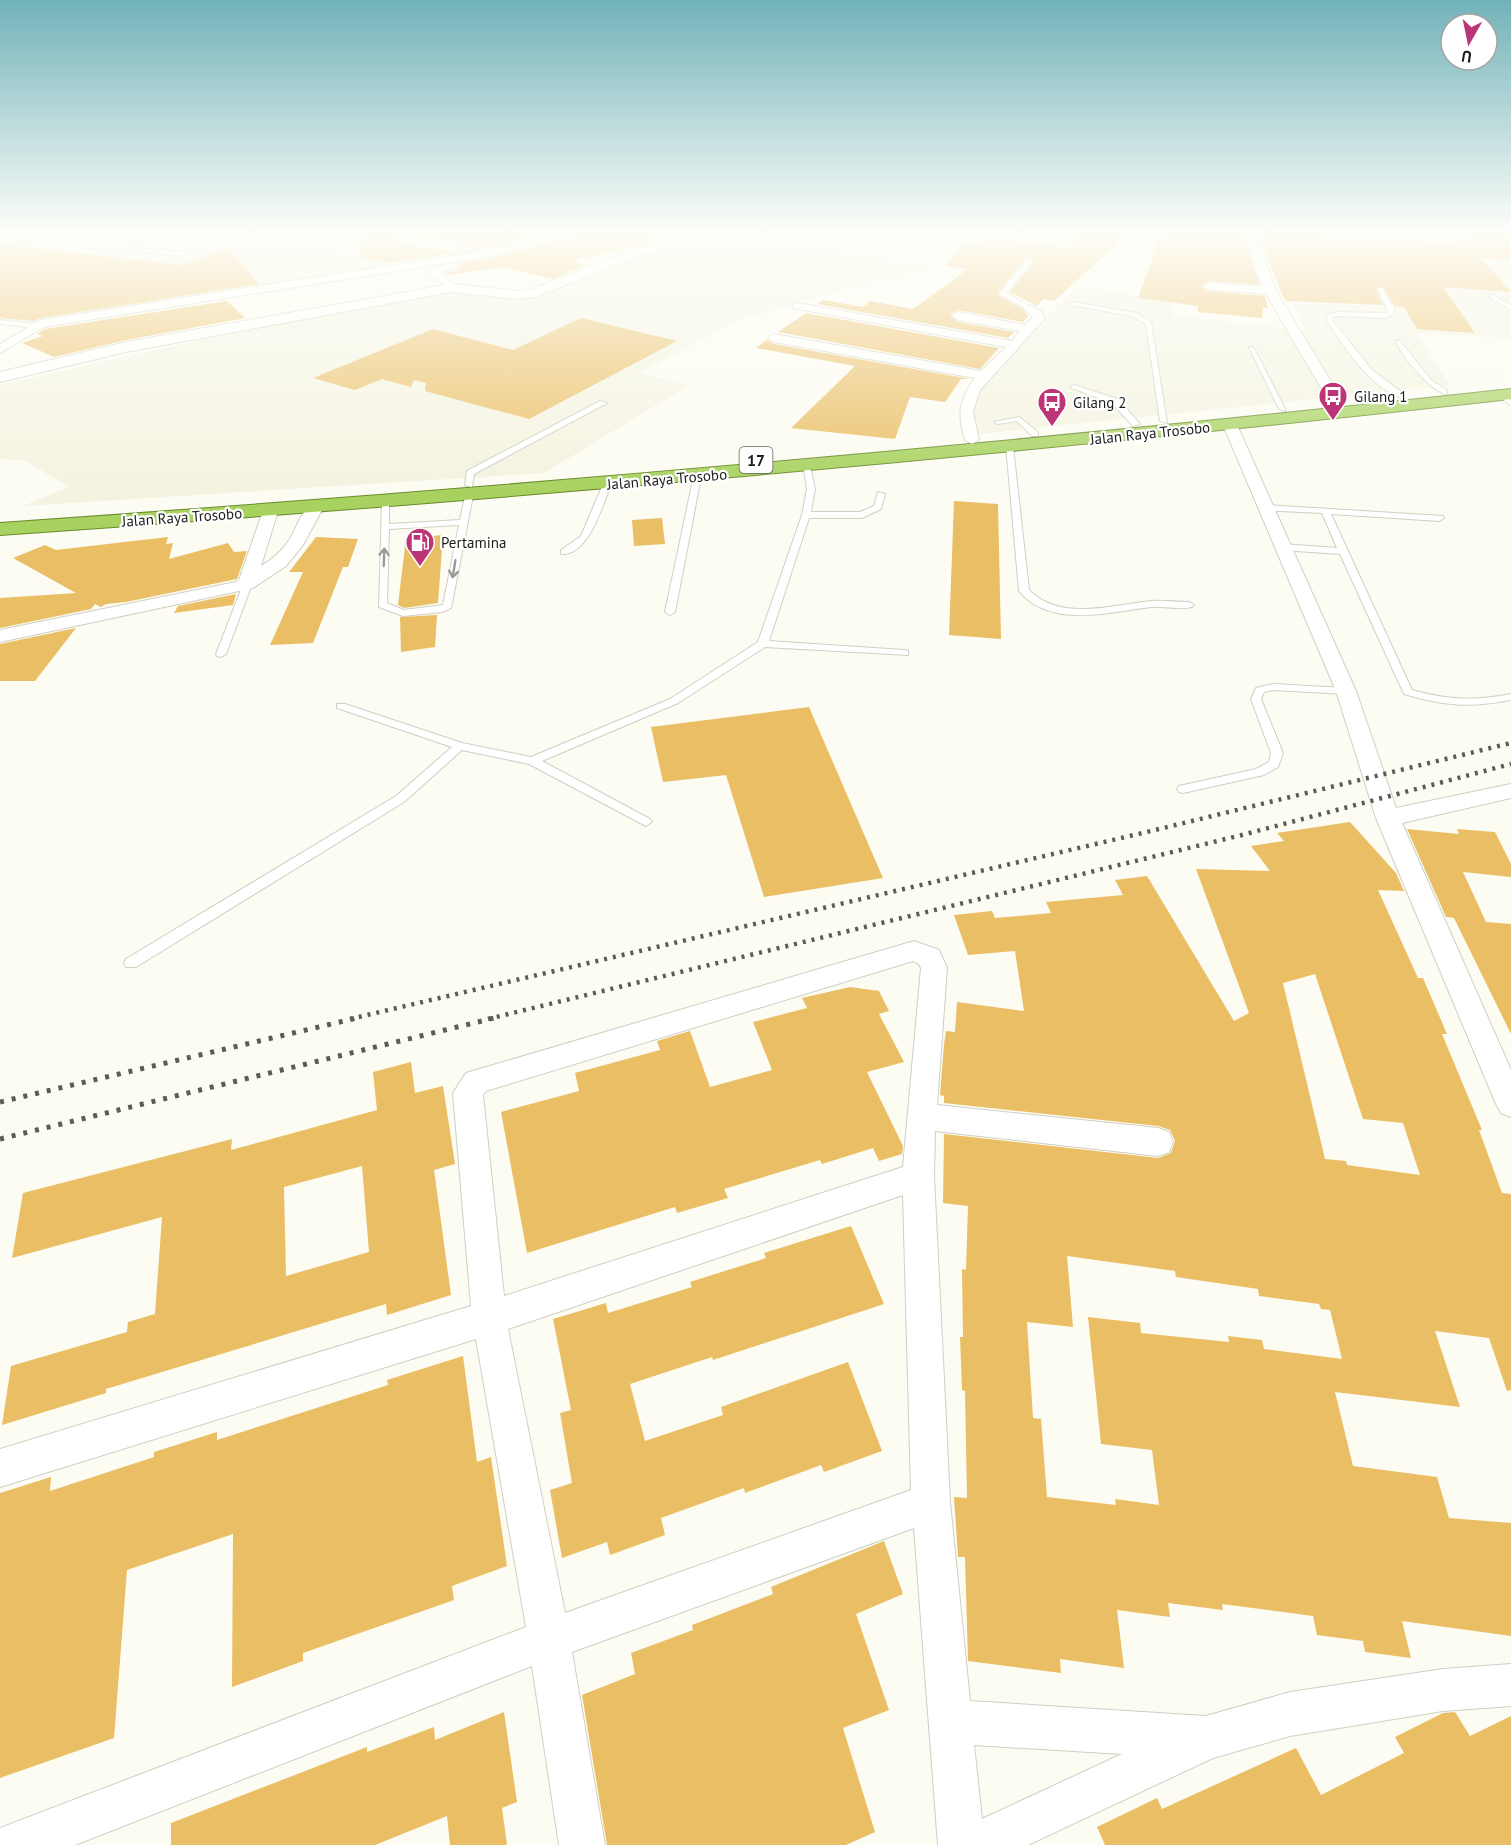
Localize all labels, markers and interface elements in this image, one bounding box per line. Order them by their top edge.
north arrow [1439,12,1499,72]
text: U [1460,46,1473,67]
bus stop icon: Gilang 1 [1317,380,1349,422]
bus stop icon: Gilang 2 [1036,386,1068,428]
place label: Gilang 1 [1354,387,1407,406]
place label: Gilang 2 [1073,393,1126,412]
street label: Jalan Raya Trosobo [1088,417,1211,449]
road number: 17 [740,447,772,473]
street label: Jalan Raya Trosobo [605,464,728,494]
street label: Jalan Raya Trosobo [120,503,243,531]
fuel station icon: Pertamina [404,526,436,568]
place label: Pertamina [441,533,506,552]
one-way arrow [379,547,390,567]
one-way arrow [449,559,460,578]

